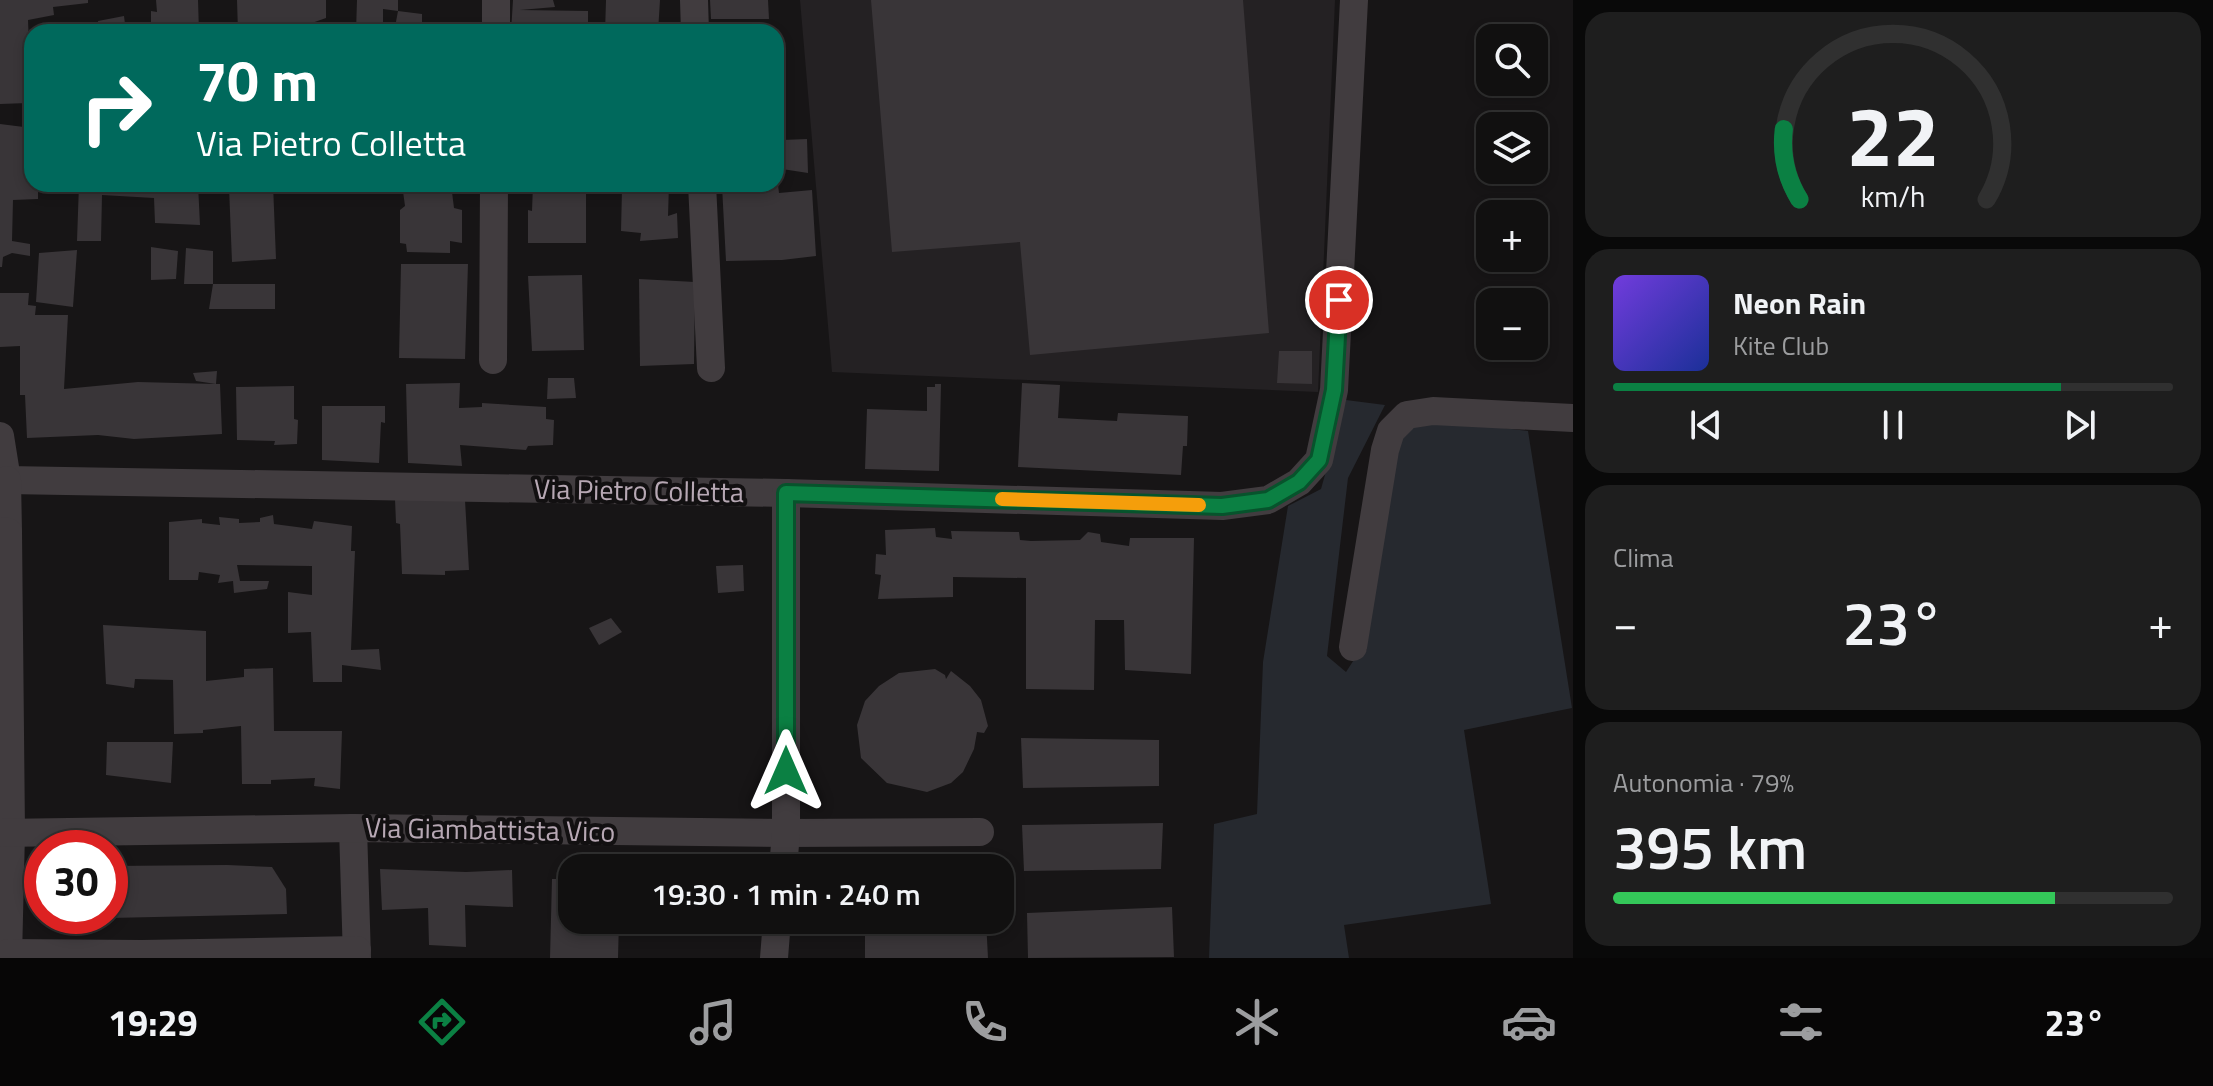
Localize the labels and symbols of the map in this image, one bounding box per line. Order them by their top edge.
pin [1305,266,1373,334]
street label: Via Pietro Colletta [534,467,744,513]
position arrow [744,729,828,813]
street label: Via Giambattista Vico [365,805,615,853]
speed limit sign: 30 [24,830,128,934]

